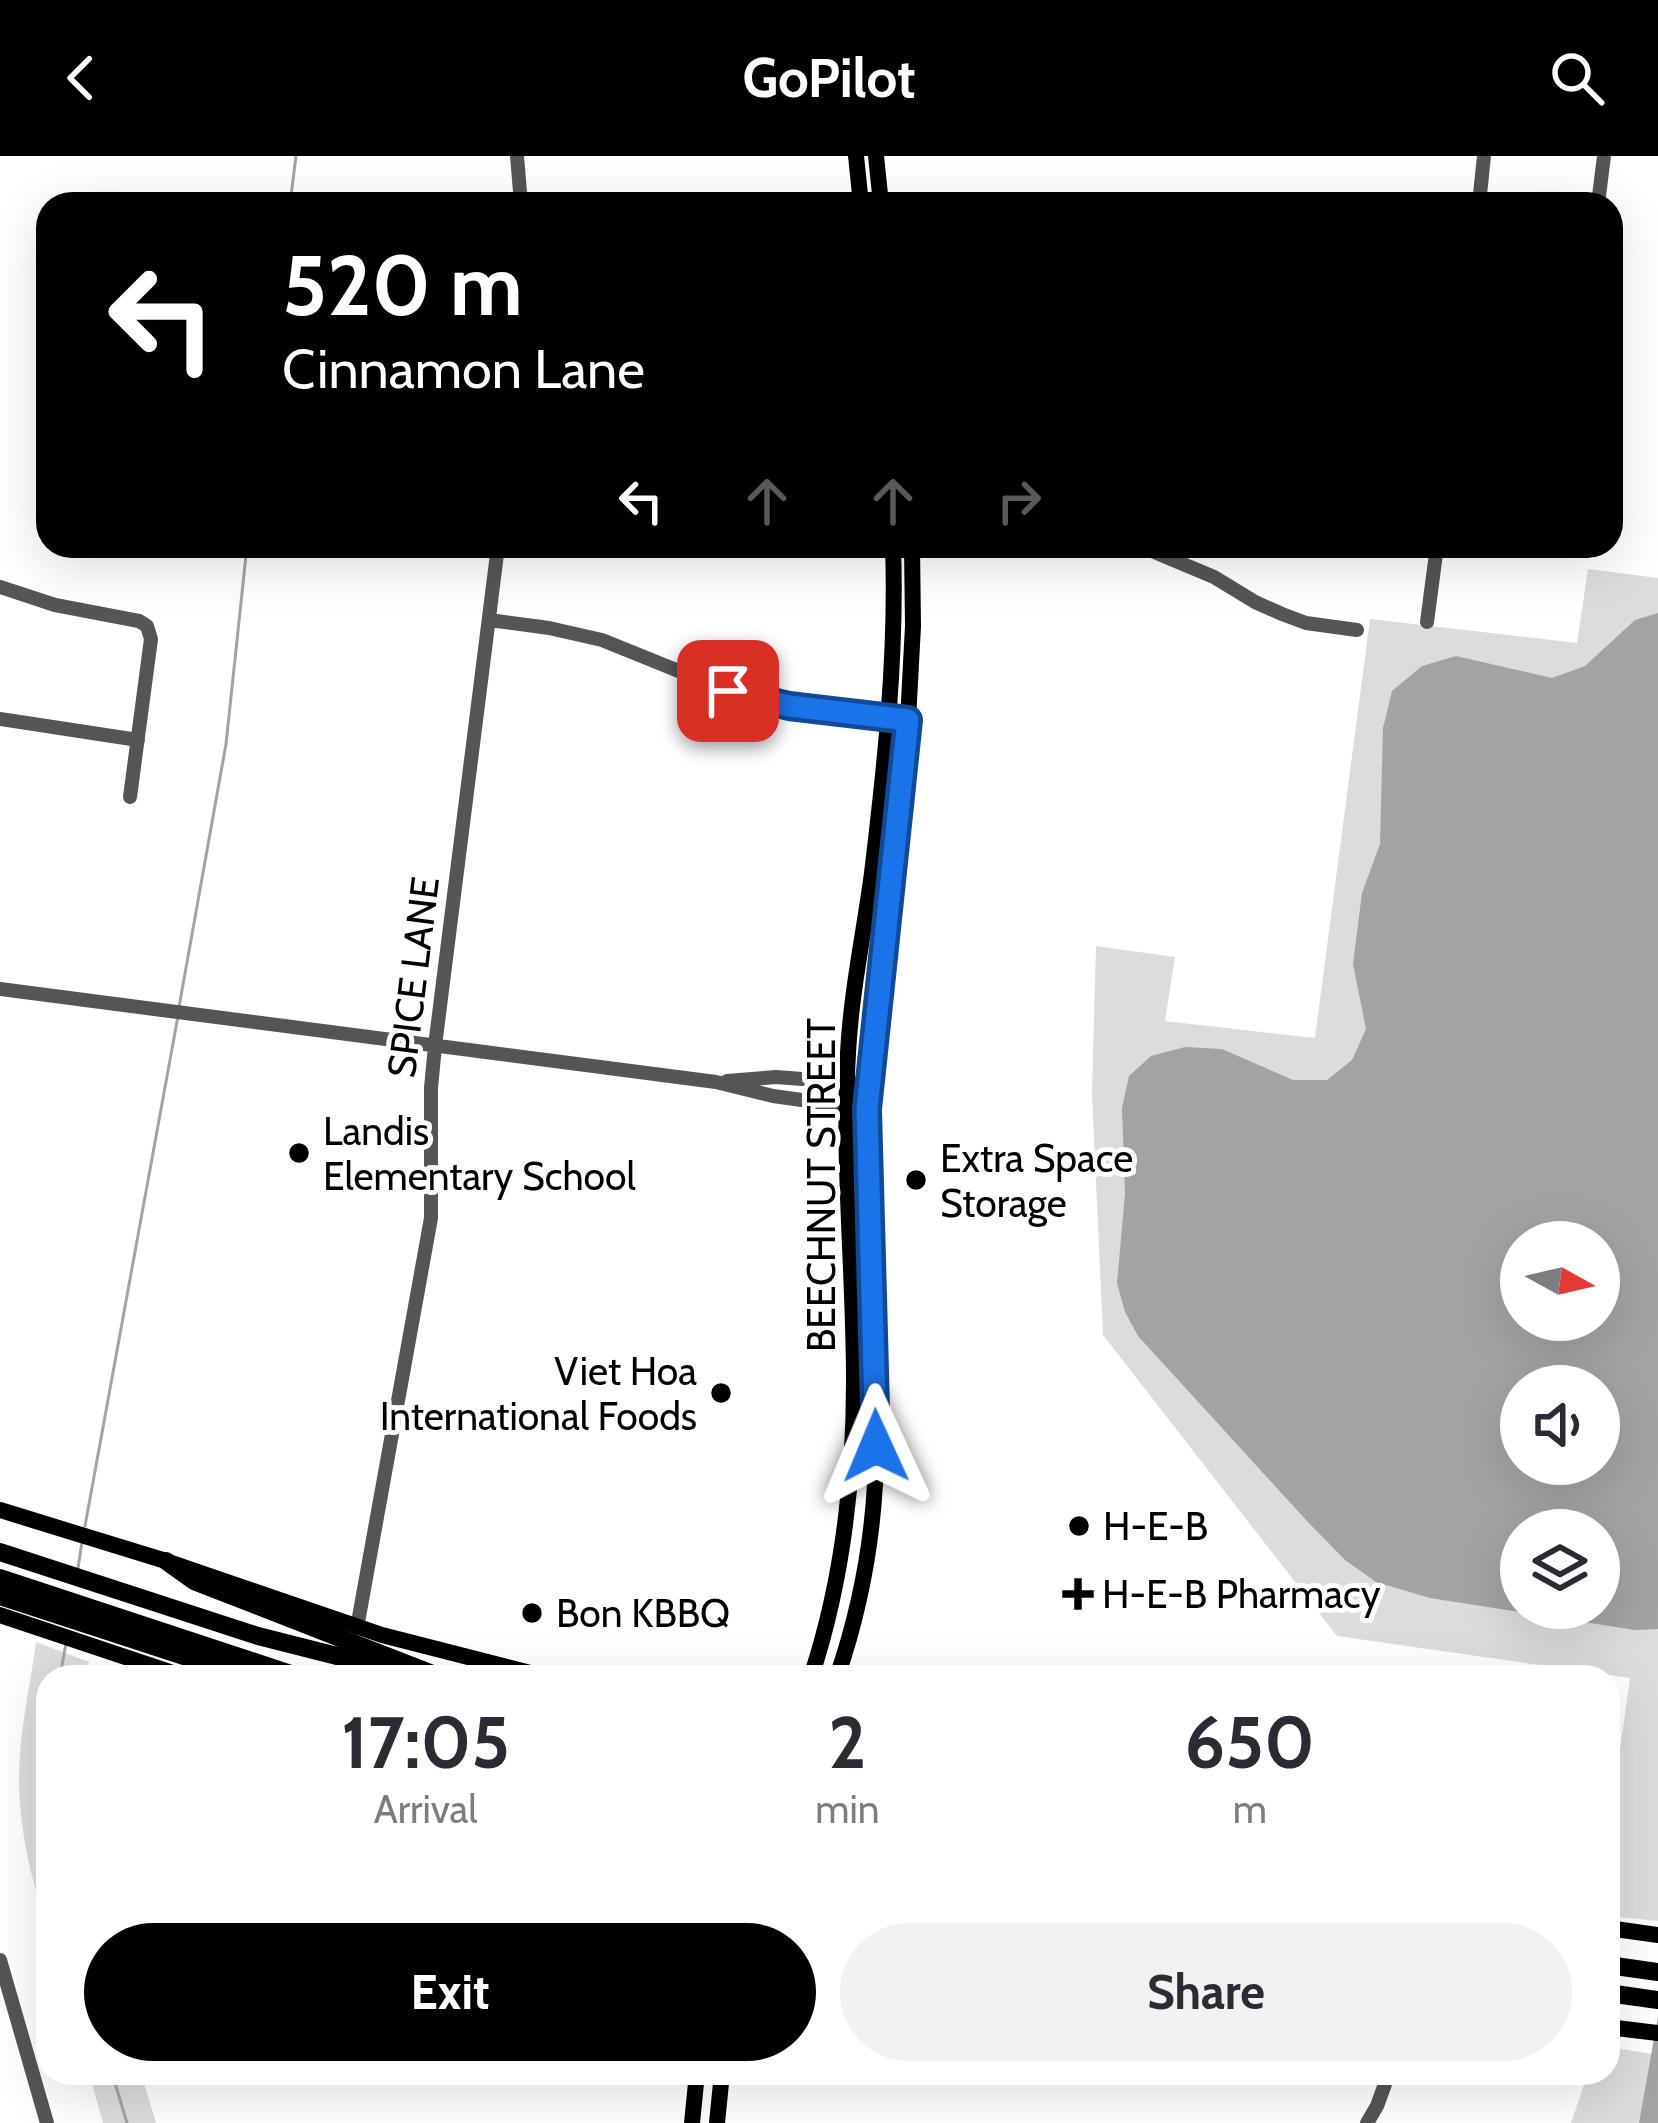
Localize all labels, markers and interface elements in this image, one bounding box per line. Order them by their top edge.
icon: back [48,45,114,111]
text: GoPilot [742,45,916,111]
icon: search [1544,45,1610,111]
text: 520 m [282,234,523,336]
icon: left [84,240,240,396]
text: Cinnamon Lane [282,336,645,402]
icon: left [608,468,674,534]
icon: ahead [734,468,800,534]
icon: ahead [860,468,926,534]
icon: right [986,468,1052,534]
pin [677,640,779,742]
icon: arrive [695,658,761,724]
street label: SPICE LANE [377,874,449,1080]
street label: BEECHNUT STREET [797,1018,845,1352]
place label: Landis Elementary School [323,1107,636,1200]
place label: Extra Space Storage [940,1134,1133,1227]
marker: Landis Elementary School [286,1140,312,1166]
marker: Extra Space Storage [903,1167,929,1193]
north arrow [1500,1221,1620,1341]
map controls [1500,1221,1620,1629]
place label: Viet Hoa International Foods [380,1347,697,1440]
button: sound [1500,1365,1620,1485]
marker: Viet Hoa International Foods [708,1380,734,1406]
position arrow [813,1383,939,1509]
place label: H-E-B [1103,1502,1208,1550]
button: layers [1500,1509,1620,1629]
marker: H-E-B [1066,1513,1092,1539]
place label: H-E-B Pharmacy [1102,1570,1381,1618]
marker: H-E-B Pharmacy [1065,1581,1091,1607]
place label: Bon KBBQ [556,1589,730,1637]
marker: Bon KBBQ [519,1600,545,1626]
text: 17:05 [341,1699,510,1786]
text: 2 [828,1699,866,1786]
text: 650 [1185,1699,1315,1786]
text: Arrival [374,1785,478,1833]
text: min [815,1785,880,1833]
text: m [1233,1785,1267,1833]
button: Exit [84,1923,816,2061]
button: Share [840,1923,1572,2061]

